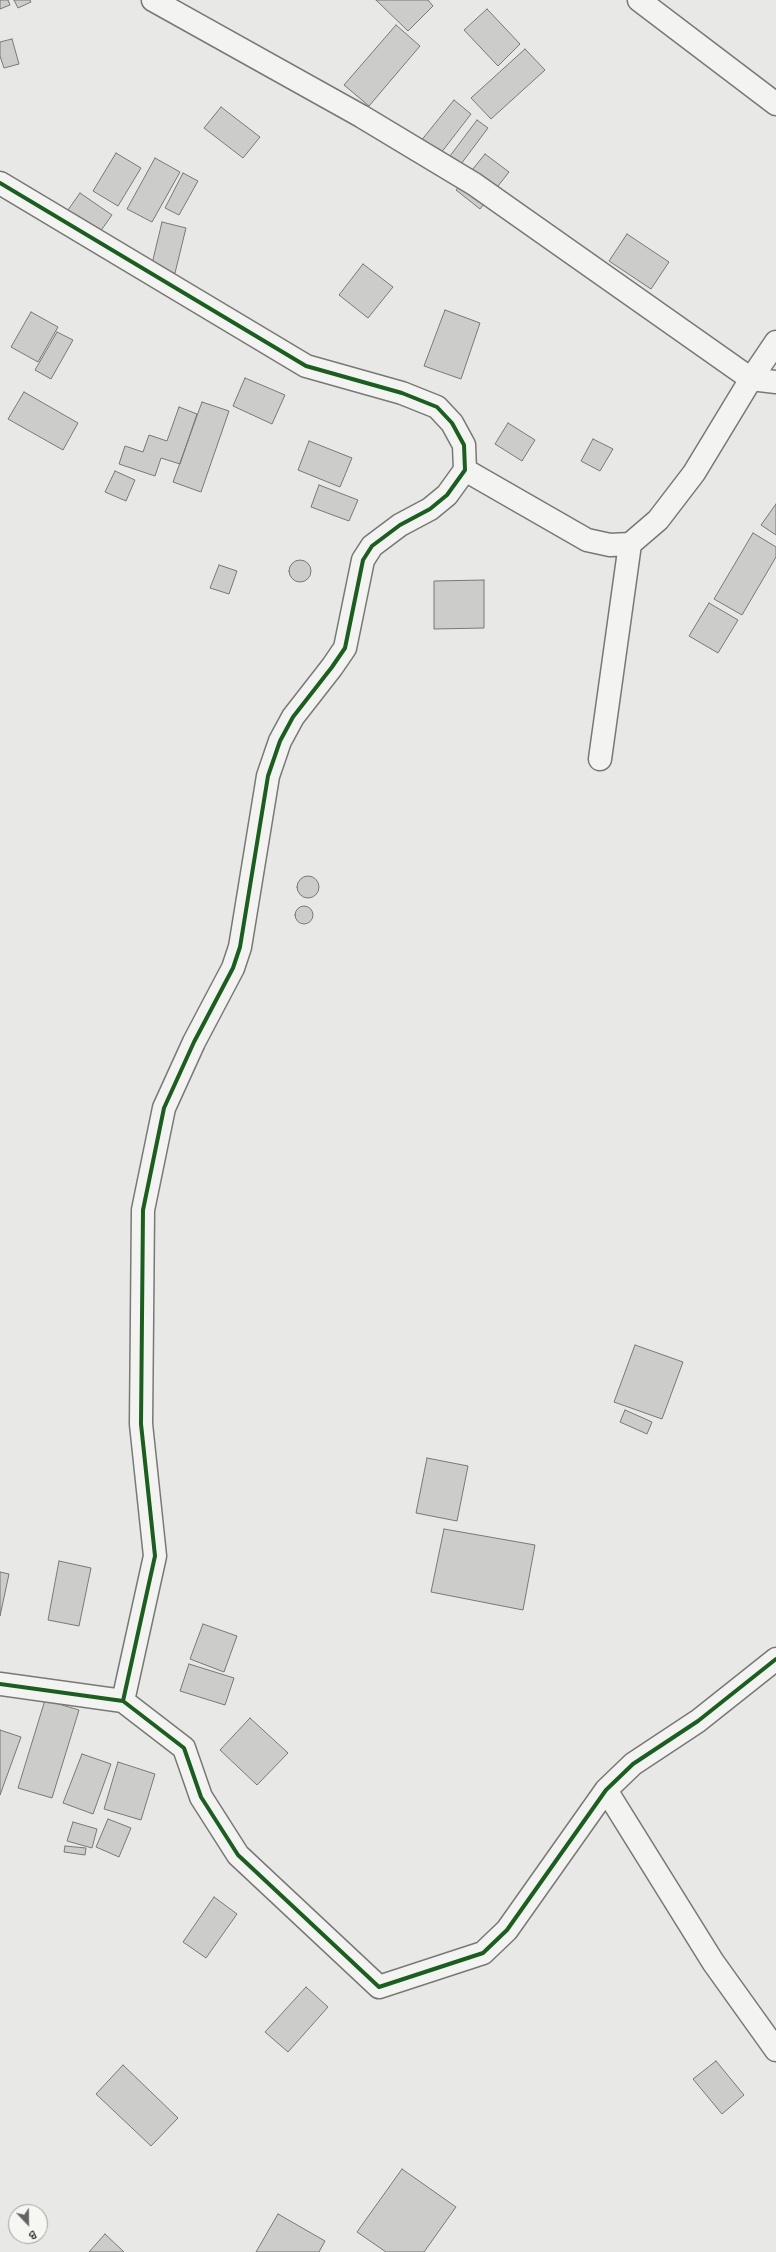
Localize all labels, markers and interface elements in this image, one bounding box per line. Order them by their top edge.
north arrow [8,2204,48,2244]
text: B [26,2226,38,2242]

